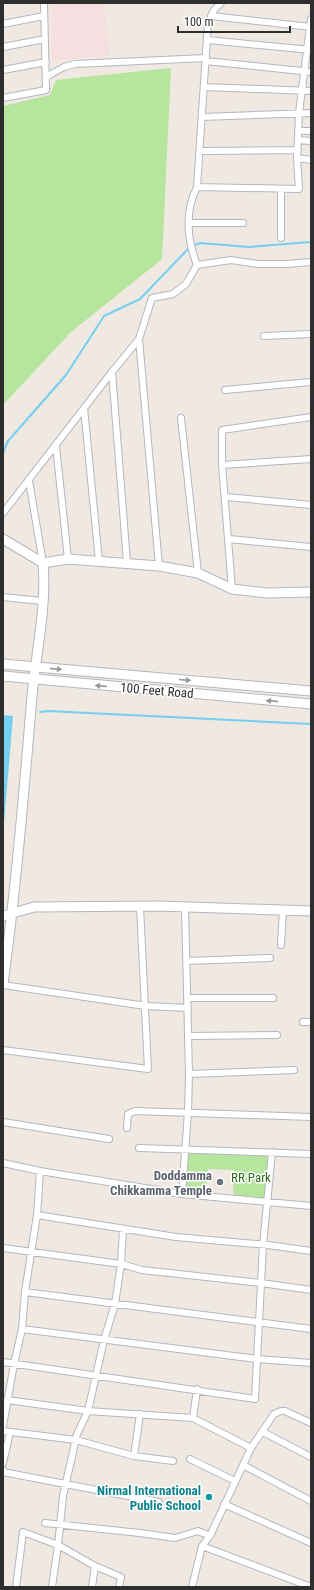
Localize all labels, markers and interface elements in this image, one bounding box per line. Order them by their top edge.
scale bar [178,8,290,34]
text: 100 m [184,15,214,29]
one-way arrow [50,666,62,673]
one-way arrow [179,677,191,684]
street label: 100 Feet Road [120,680,194,701]
one-way arrow [95,682,107,689]
one-way arrow [266,697,278,704]
place label: Doddamma Chikkamma Temple [110,1168,212,1198]
park label: RR Park [231,1170,271,1185]
marker: Doddamma Chikkamma Temple [215,1177,225,1187]
place label: Nirmal International Public School [97,1483,201,1513]
marker: Nirmal International Public School [204,1492,214,1502]

